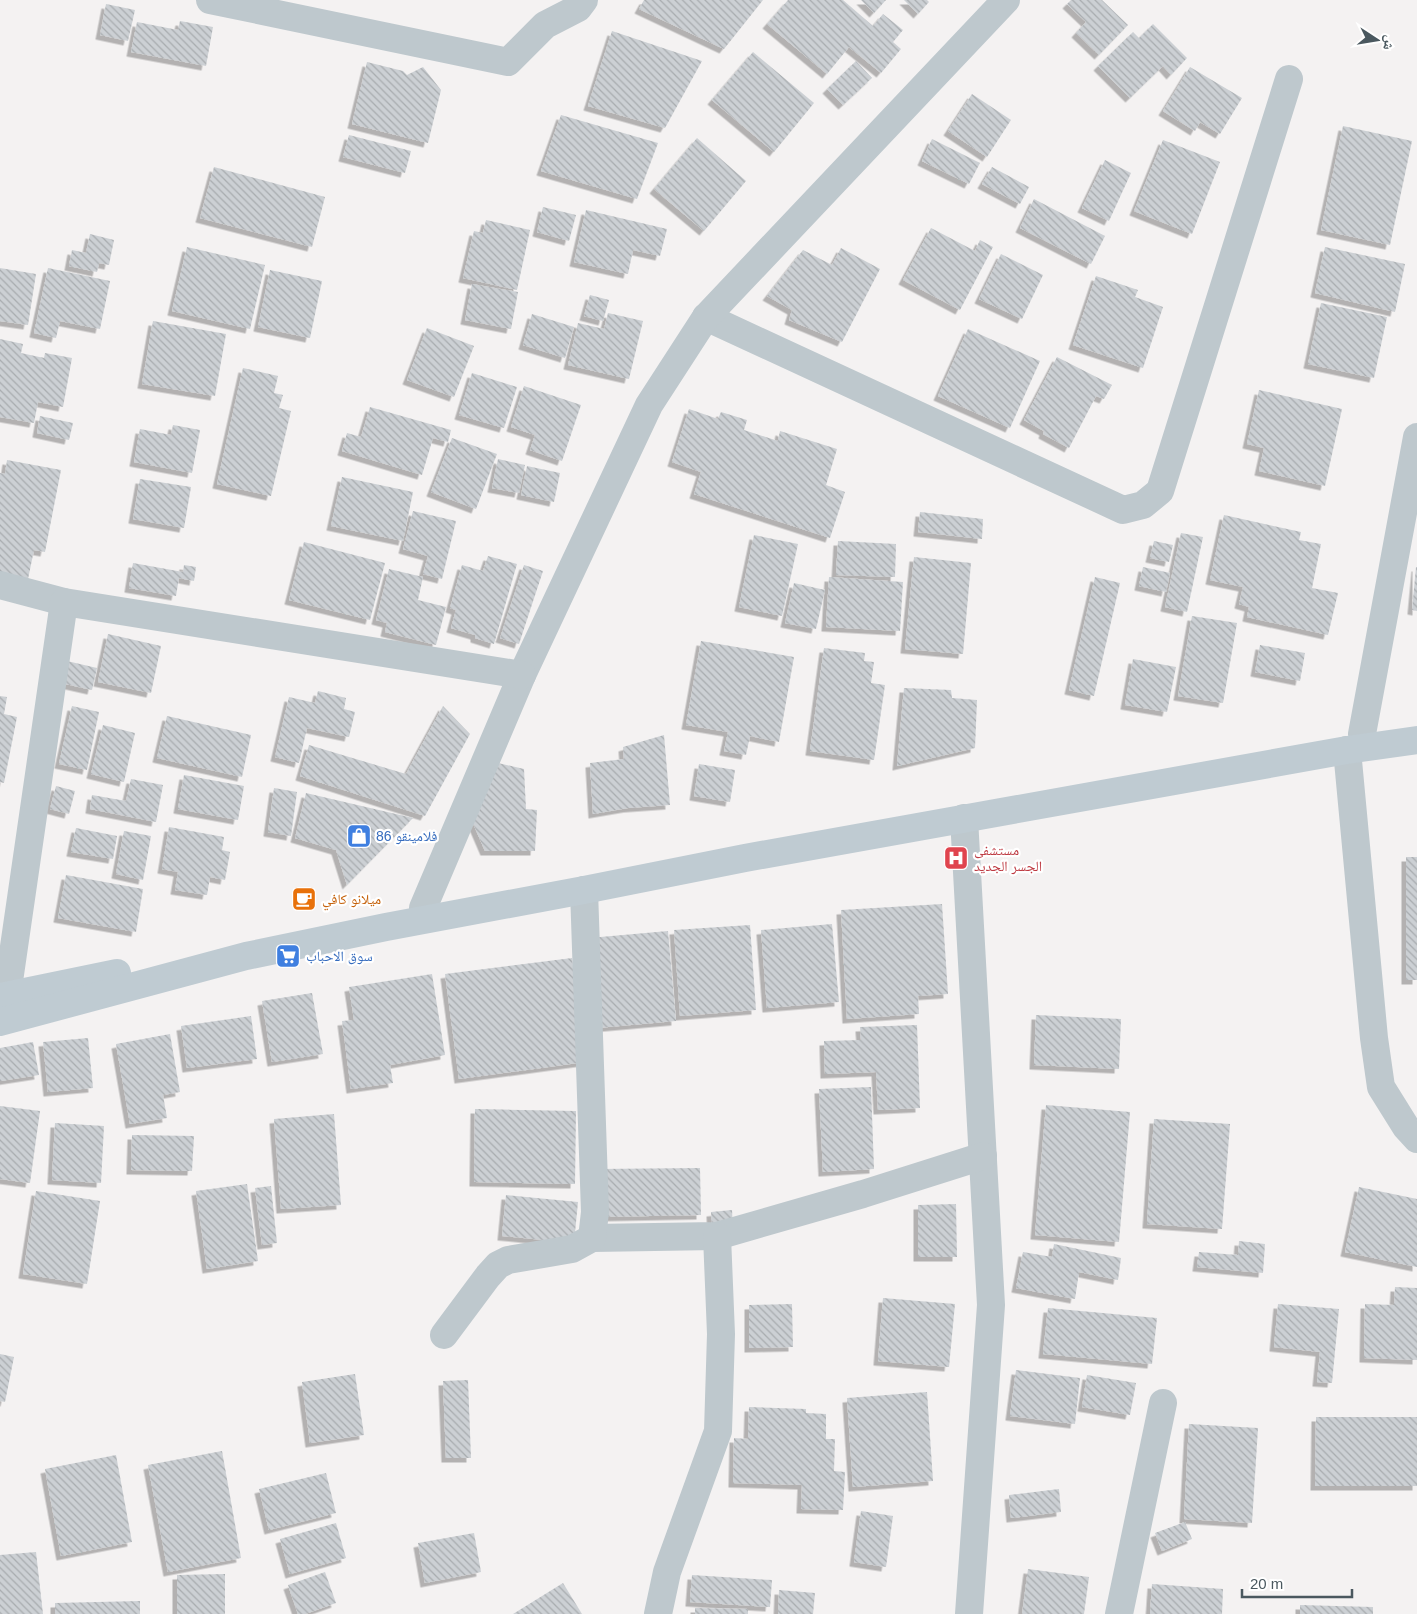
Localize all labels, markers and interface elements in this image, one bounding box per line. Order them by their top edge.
north arrow [1352,15,1402,65]
text: ش [1379,34,1399,52]
shop icon: فلامينقو 86 [346,823,372,849]
place label: فلامينقو 86 [376,828,437,845]
place label: مستشفى الجسر الجديد [974,842,1042,875]
hospital icon: مستشفى الجسر الجديد [943,845,969,871]
cafe icon: ميلانو كافي [291,886,317,912]
place label: ميلانو كافي [322,891,381,911]
supermarket icon: سوق الاحباب [275,943,301,969]
place label: سوق الاحباب [306,948,373,965]
scale bar [1242,1566,1352,1598]
text: 20 m [1250,1575,1283,1592]

